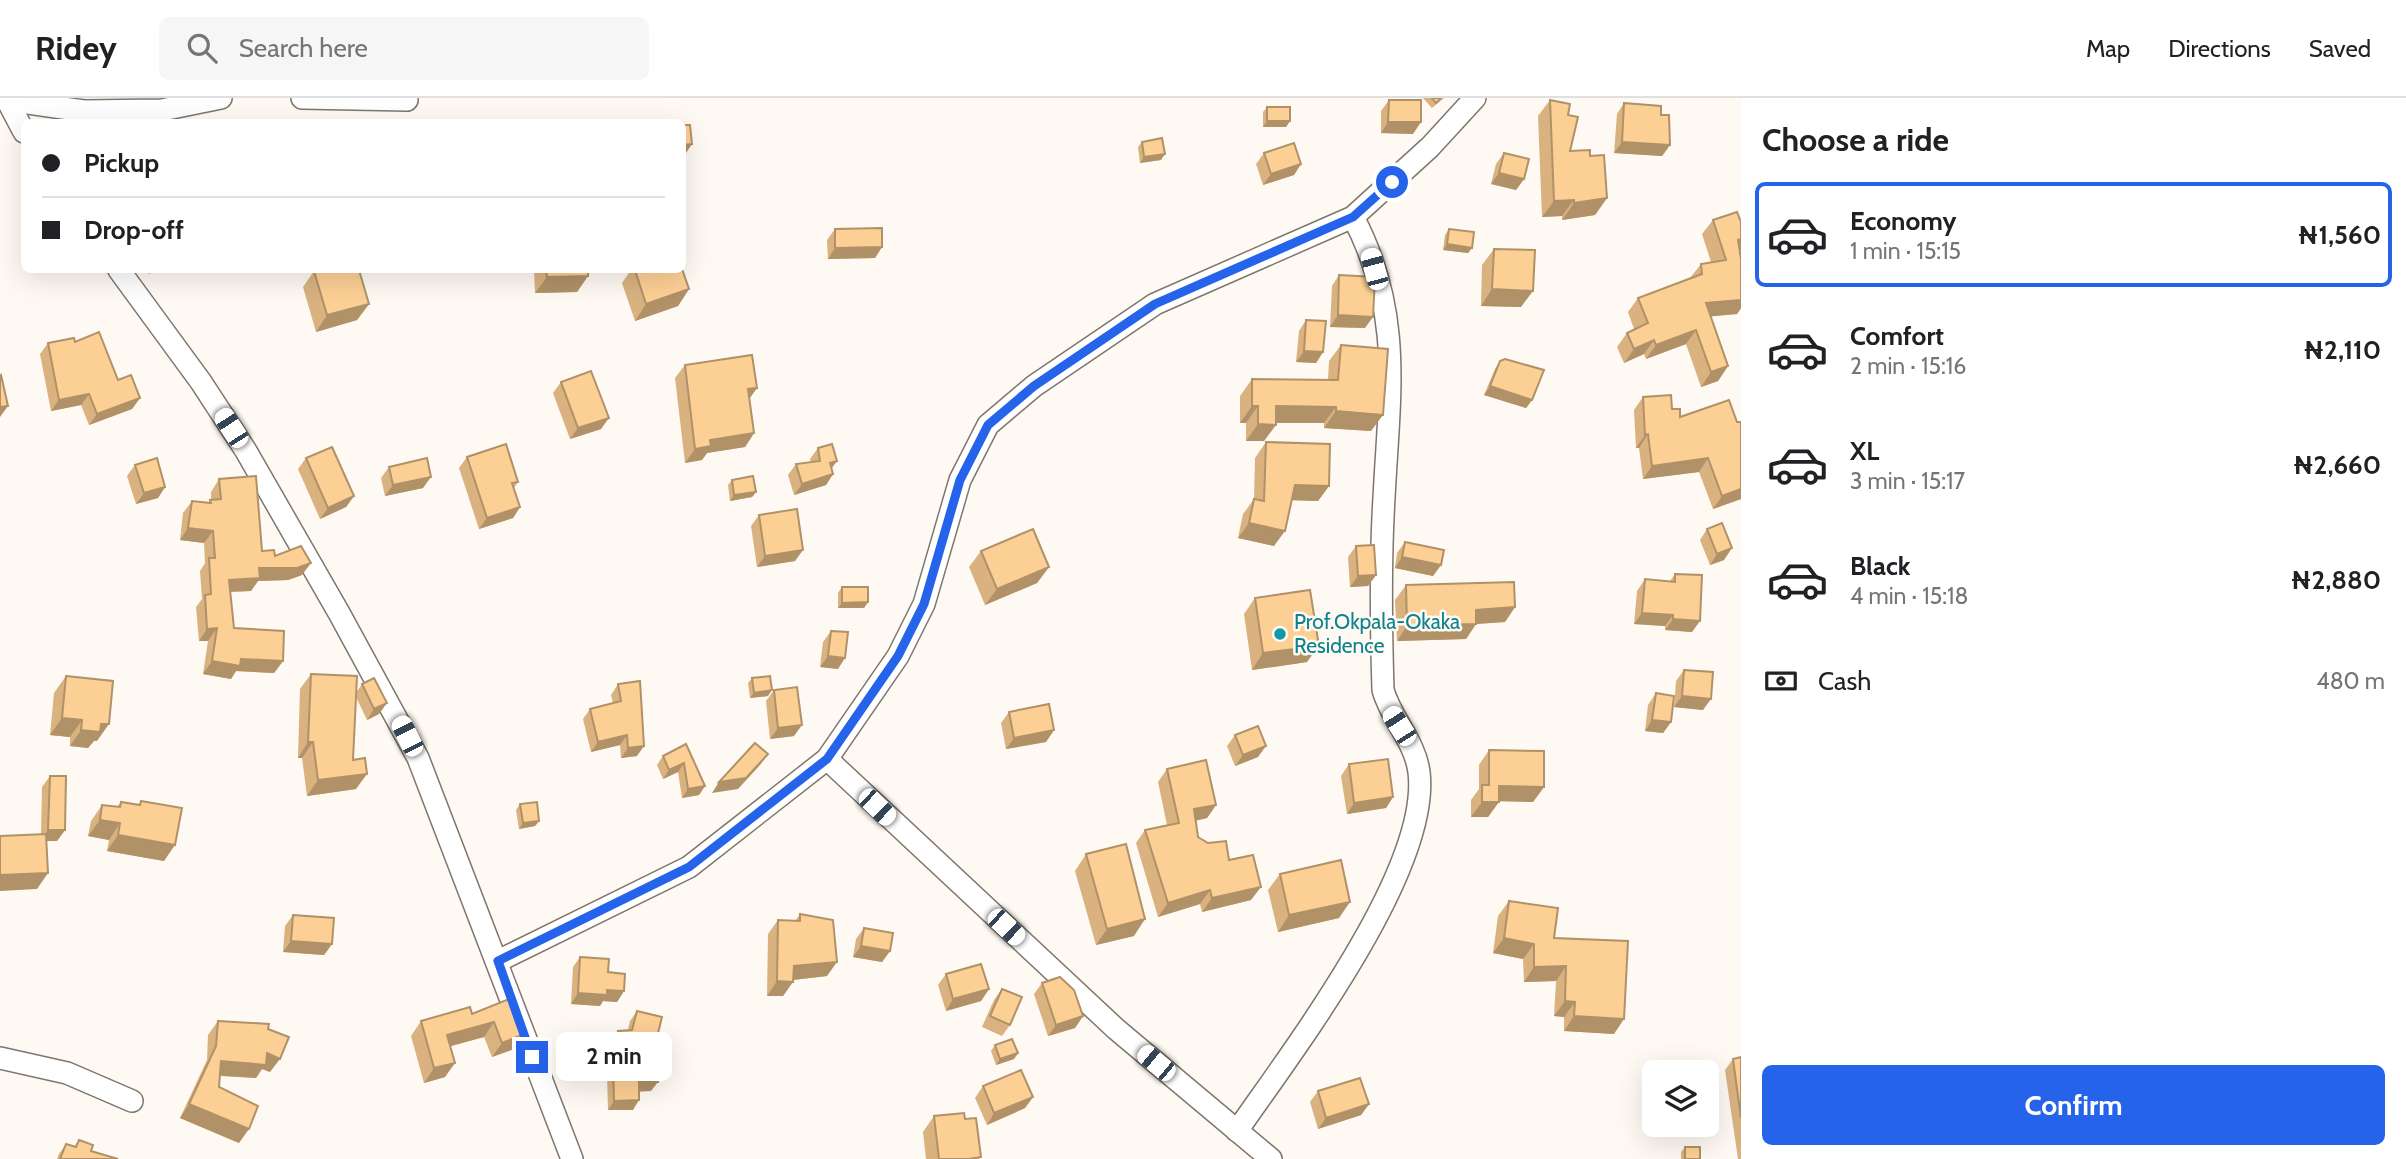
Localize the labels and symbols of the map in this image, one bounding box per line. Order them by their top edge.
route start [1376,166,1408,198]
car [1359,246,1390,292]
car [211,405,252,451]
place label: Prof.Okpala-Okaka Residence [1294,609,1460,658]
marker: Prof.Okpala-Okaka Residence [1272,626,1288,642]
car [1379,703,1420,749]
car [389,713,426,759]
car [855,785,900,829]
car [984,905,1029,949]
callout: 2 min [556,1032,672,1082]
route end [516,1041,548,1073]
car [1134,1041,1179,1085]

